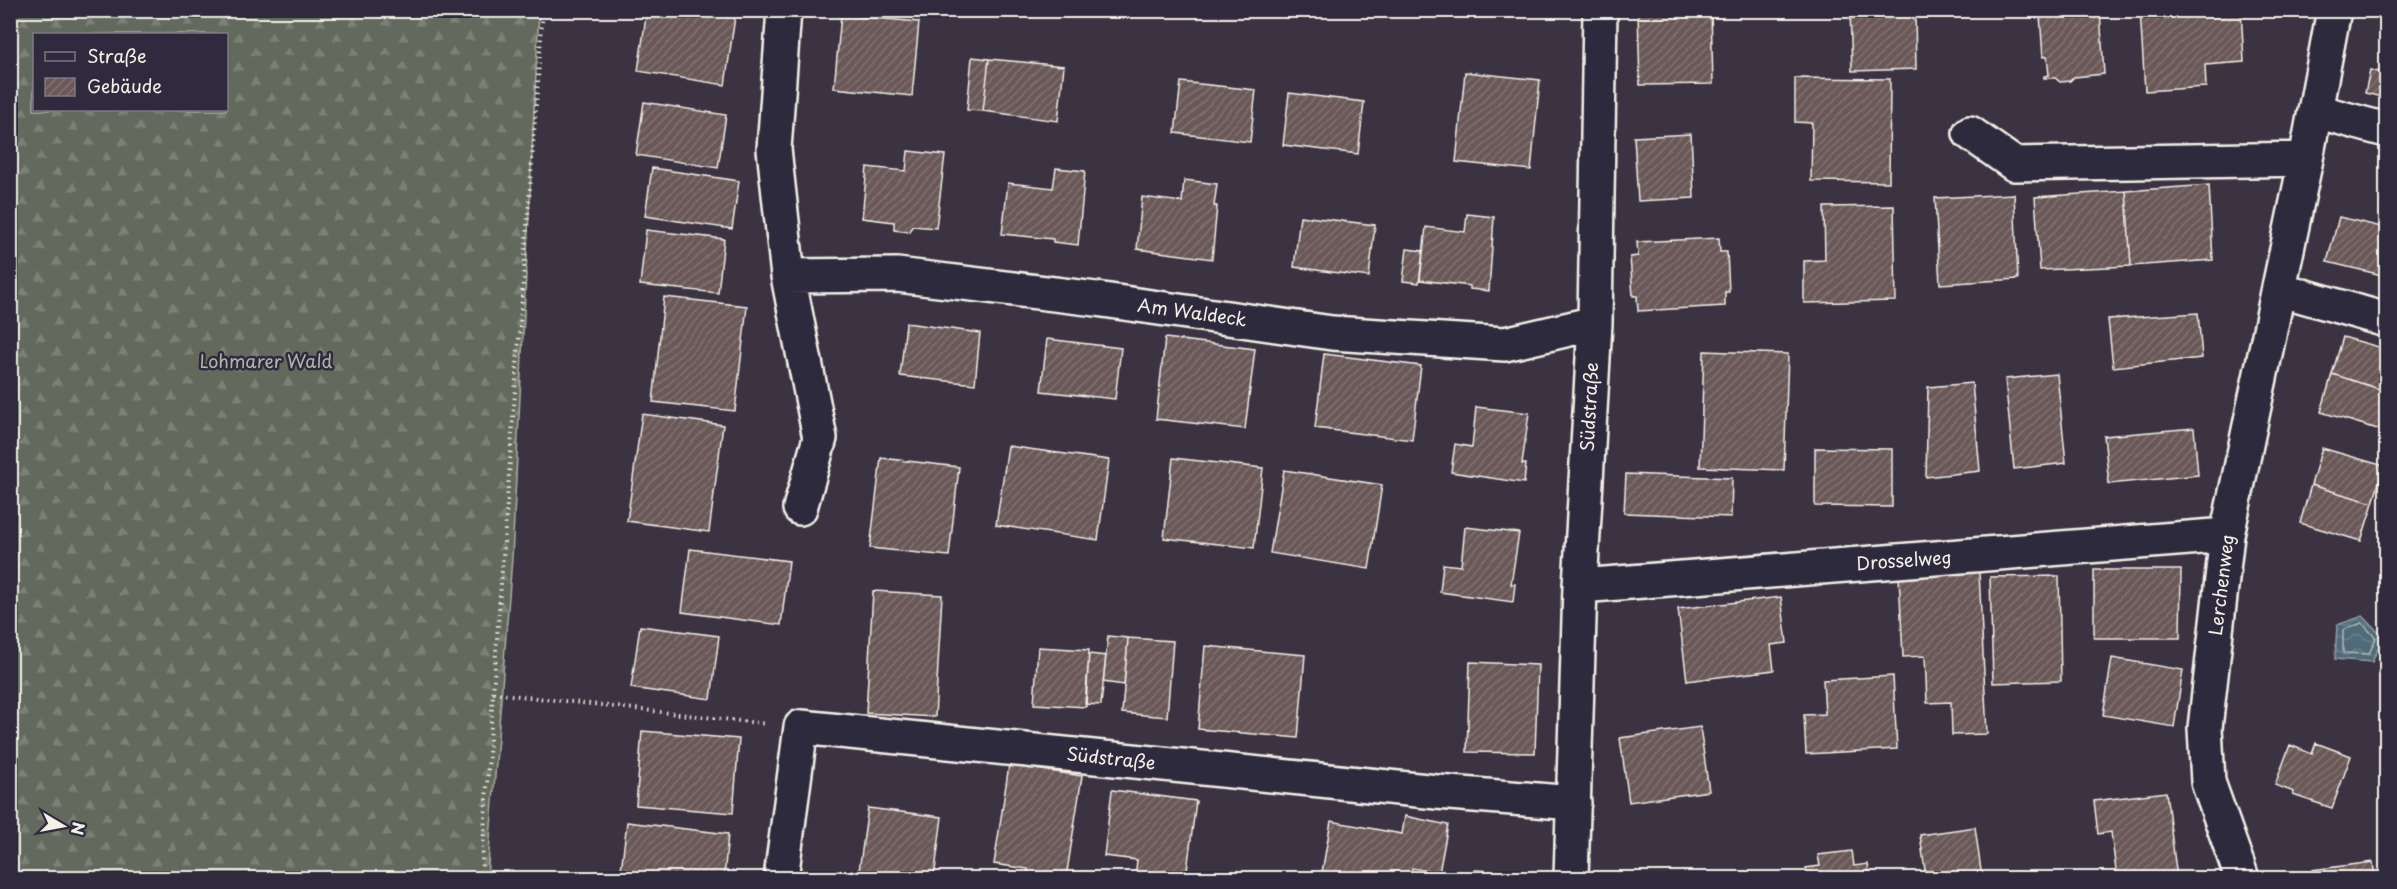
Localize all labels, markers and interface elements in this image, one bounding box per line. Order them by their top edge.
legend [33,33,228,111]
text: Straße [87,42,147,69]
text: Gebäude [87,72,162,99]
street label: Am Waldeck [1136,290,1249,333]
park label: Lohmarer Wald [200,347,332,374]
street label: Südstraße [1573,362,1604,452]
street label: Lerchenweg [2201,533,2240,637]
street label: Drosselweg [1855,543,1952,576]
street label: Südstraße [1065,739,1157,776]
north arrow [33,796,93,856]
text: N [66,820,92,837]

